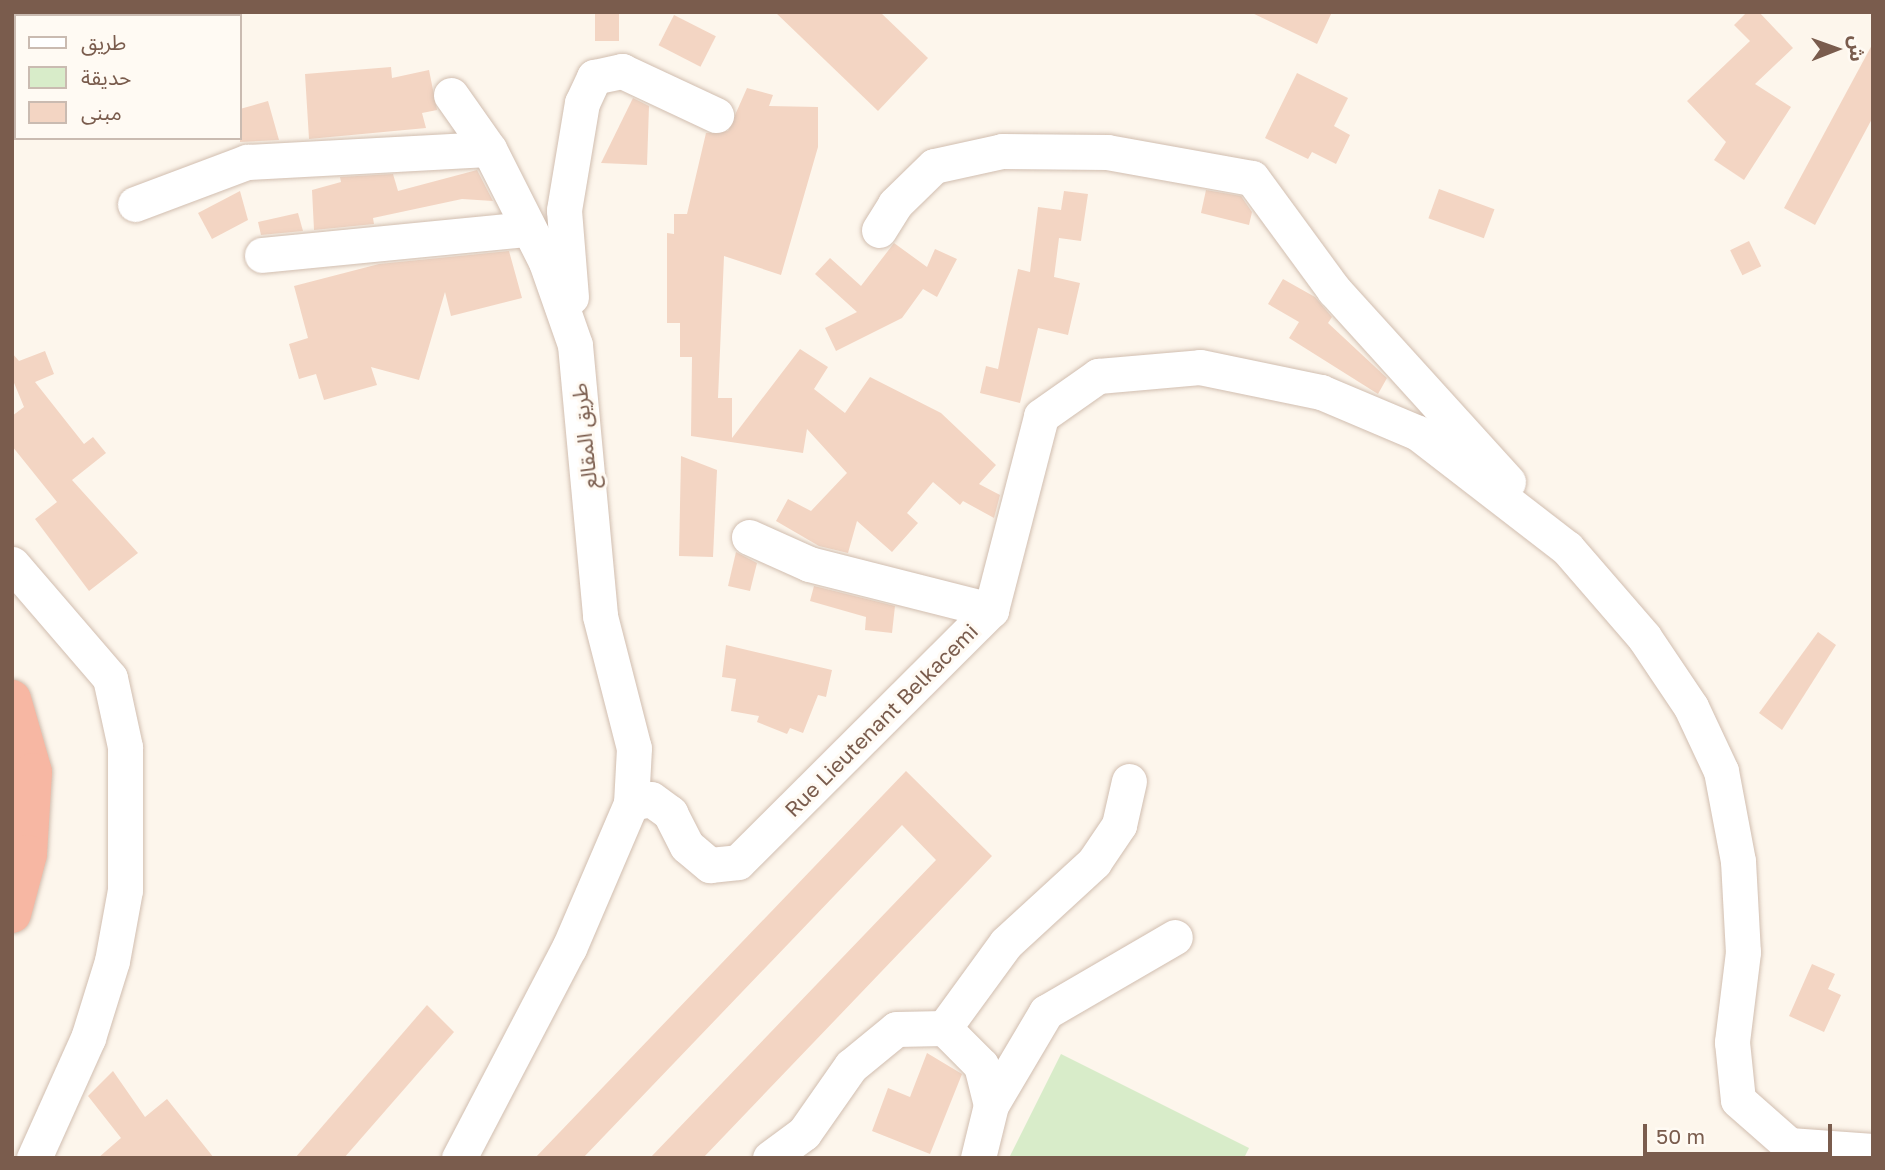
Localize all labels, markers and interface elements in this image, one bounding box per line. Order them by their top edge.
legend [14,14,242,140]
north arrow [1801,14,1871,84]
text: طريق [81,29,126,55]
text: ش [1846,35,1869,62]
text: حديقة [81,64,131,90]
text: مبنى [81,99,122,125]
street label: طريق المقالع [566,382,602,490]
street label: Rue Lieutenant Belkacemi [779,618,983,822]
scale bar [1647,1110,1836,1154]
text: 50 m [1656,1123,1705,1149]

